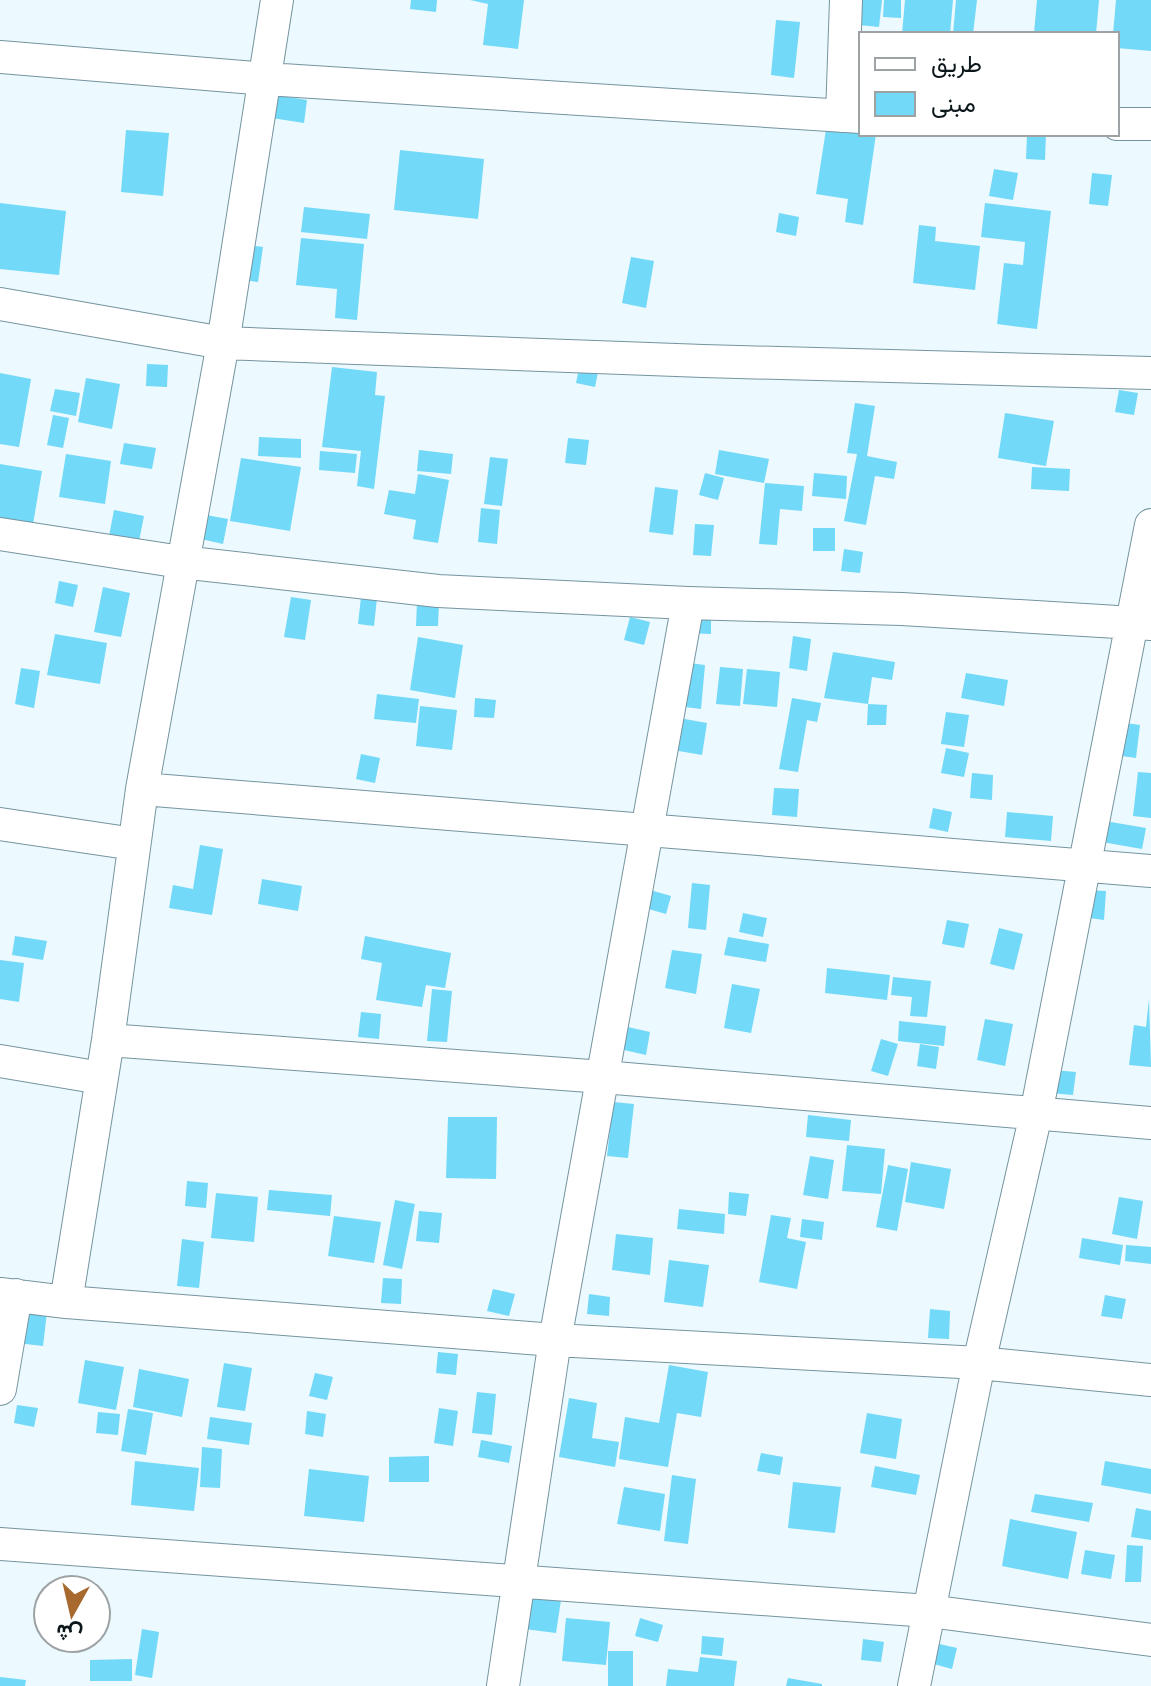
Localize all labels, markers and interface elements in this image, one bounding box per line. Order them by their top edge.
legend [859,32,1119,136]
text: طريق [931,50,982,79]
text: مبنى [931,90,976,118]
north arrow [32,1574,112,1654]
text: ش [54,1618,84,1649]

